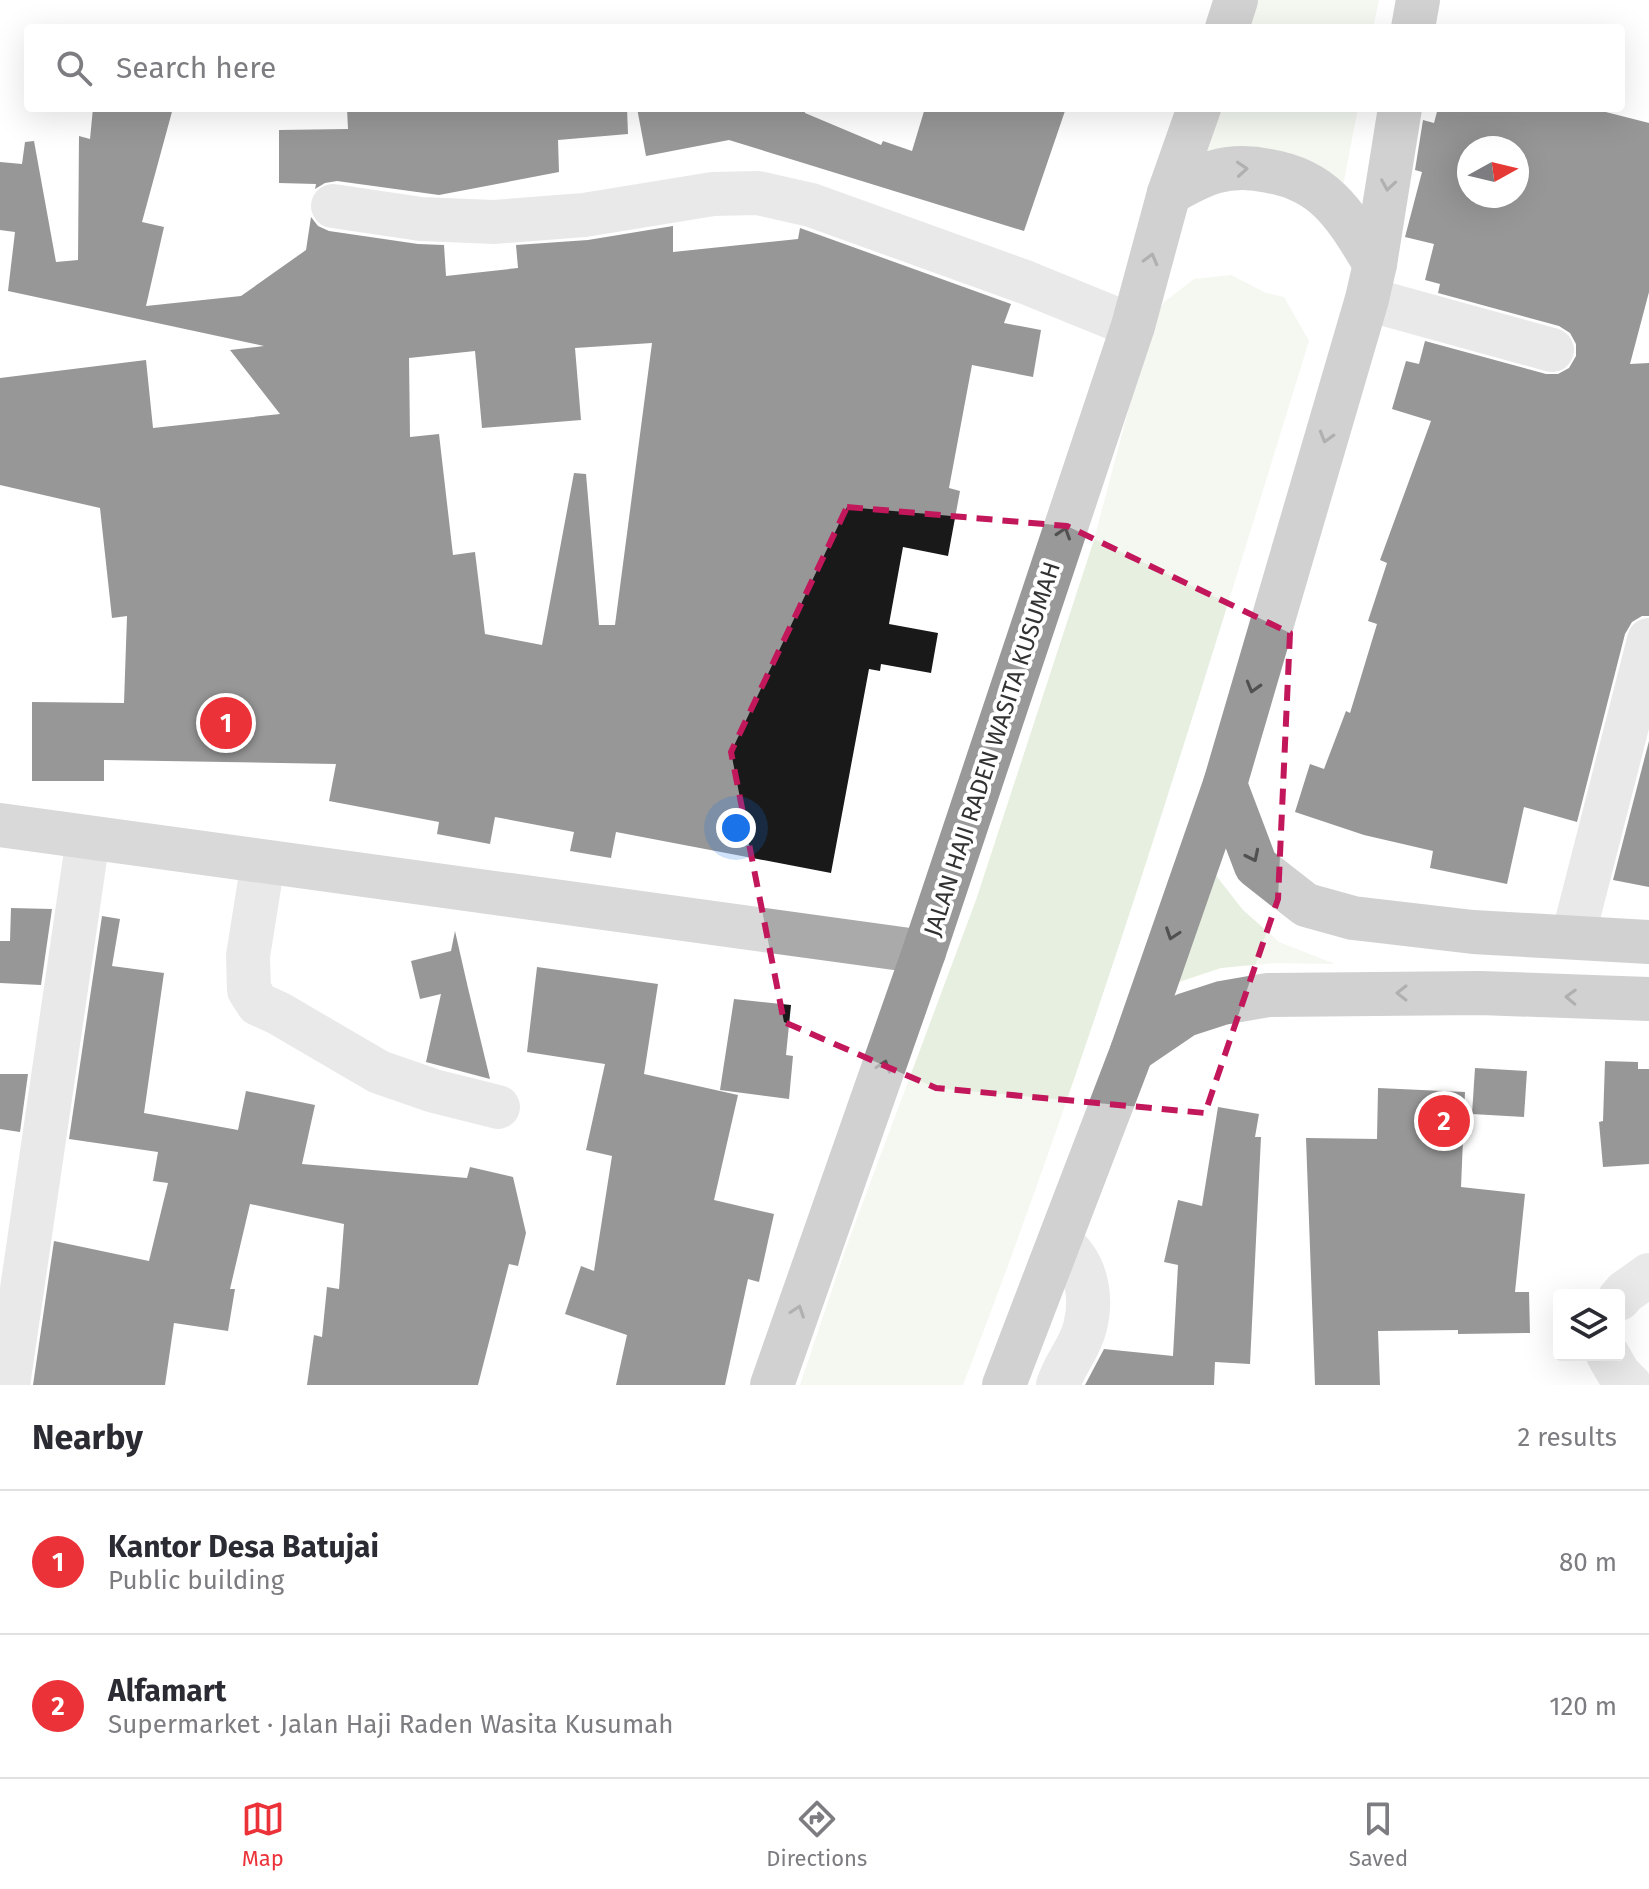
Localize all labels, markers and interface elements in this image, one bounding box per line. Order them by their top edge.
search box [24,24,1625,112]
icon: search [52,46,96,90]
text: Search here [116,50,276,86]
north arrow [1457,136,1529,208]
one-way arrow [1236,161,1249,178]
one-way arrow [1380,178,1397,192]
one-way arrow [1142,252,1159,266]
one-way arrow [1319,430,1335,444]
one-way arrow [1054,527,1070,541]
street label: JALAN HAJI RADEN WASITA KUSUMAH [918,558,1066,940]
one-way arrow [1246,679,1262,693]
pin: 1 [200,693,252,753]
your location [716,808,756,848]
one-way arrow [1243,848,1259,863]
one-way arrow [1166,926,1182,940]
one-way arrow [1396,984,1408,1002]
one-way arrow [1564,988,1577,1005]
one-way arrow [874,1060,891,1074]
pin: 2 [1418,1091,1470,1151]
map controls [1553,1289,1625,1361]
button: layers [1553,1289,1625,1361]
one-way arrow [788,1305,804,1319]
text: Nearby [32,1417,143,1458]
text: 2 results [1517,1422,1617,1453]
text: Kantor Desa Batujai [108,1529,379,1565]
text: 1 [52,1547,64,1578]
text: 80 m [1559,1547,1617,1578]
text: Public building [108,1565,284,1596]
text: Alfamart [108,1673,226,1709]
text: 2 [51,1691,65,1722]
text: 120 m [1549,1691,1617,1722]
text: Supermarket · Jalan Haji Raden Wasita Kusumah [108,1709,674,1740]
tab: Map [241,1797,285,1872]
tab: Directions [766,1797,867,1872]
tab: Saved [1349,1797,1408,1872]

